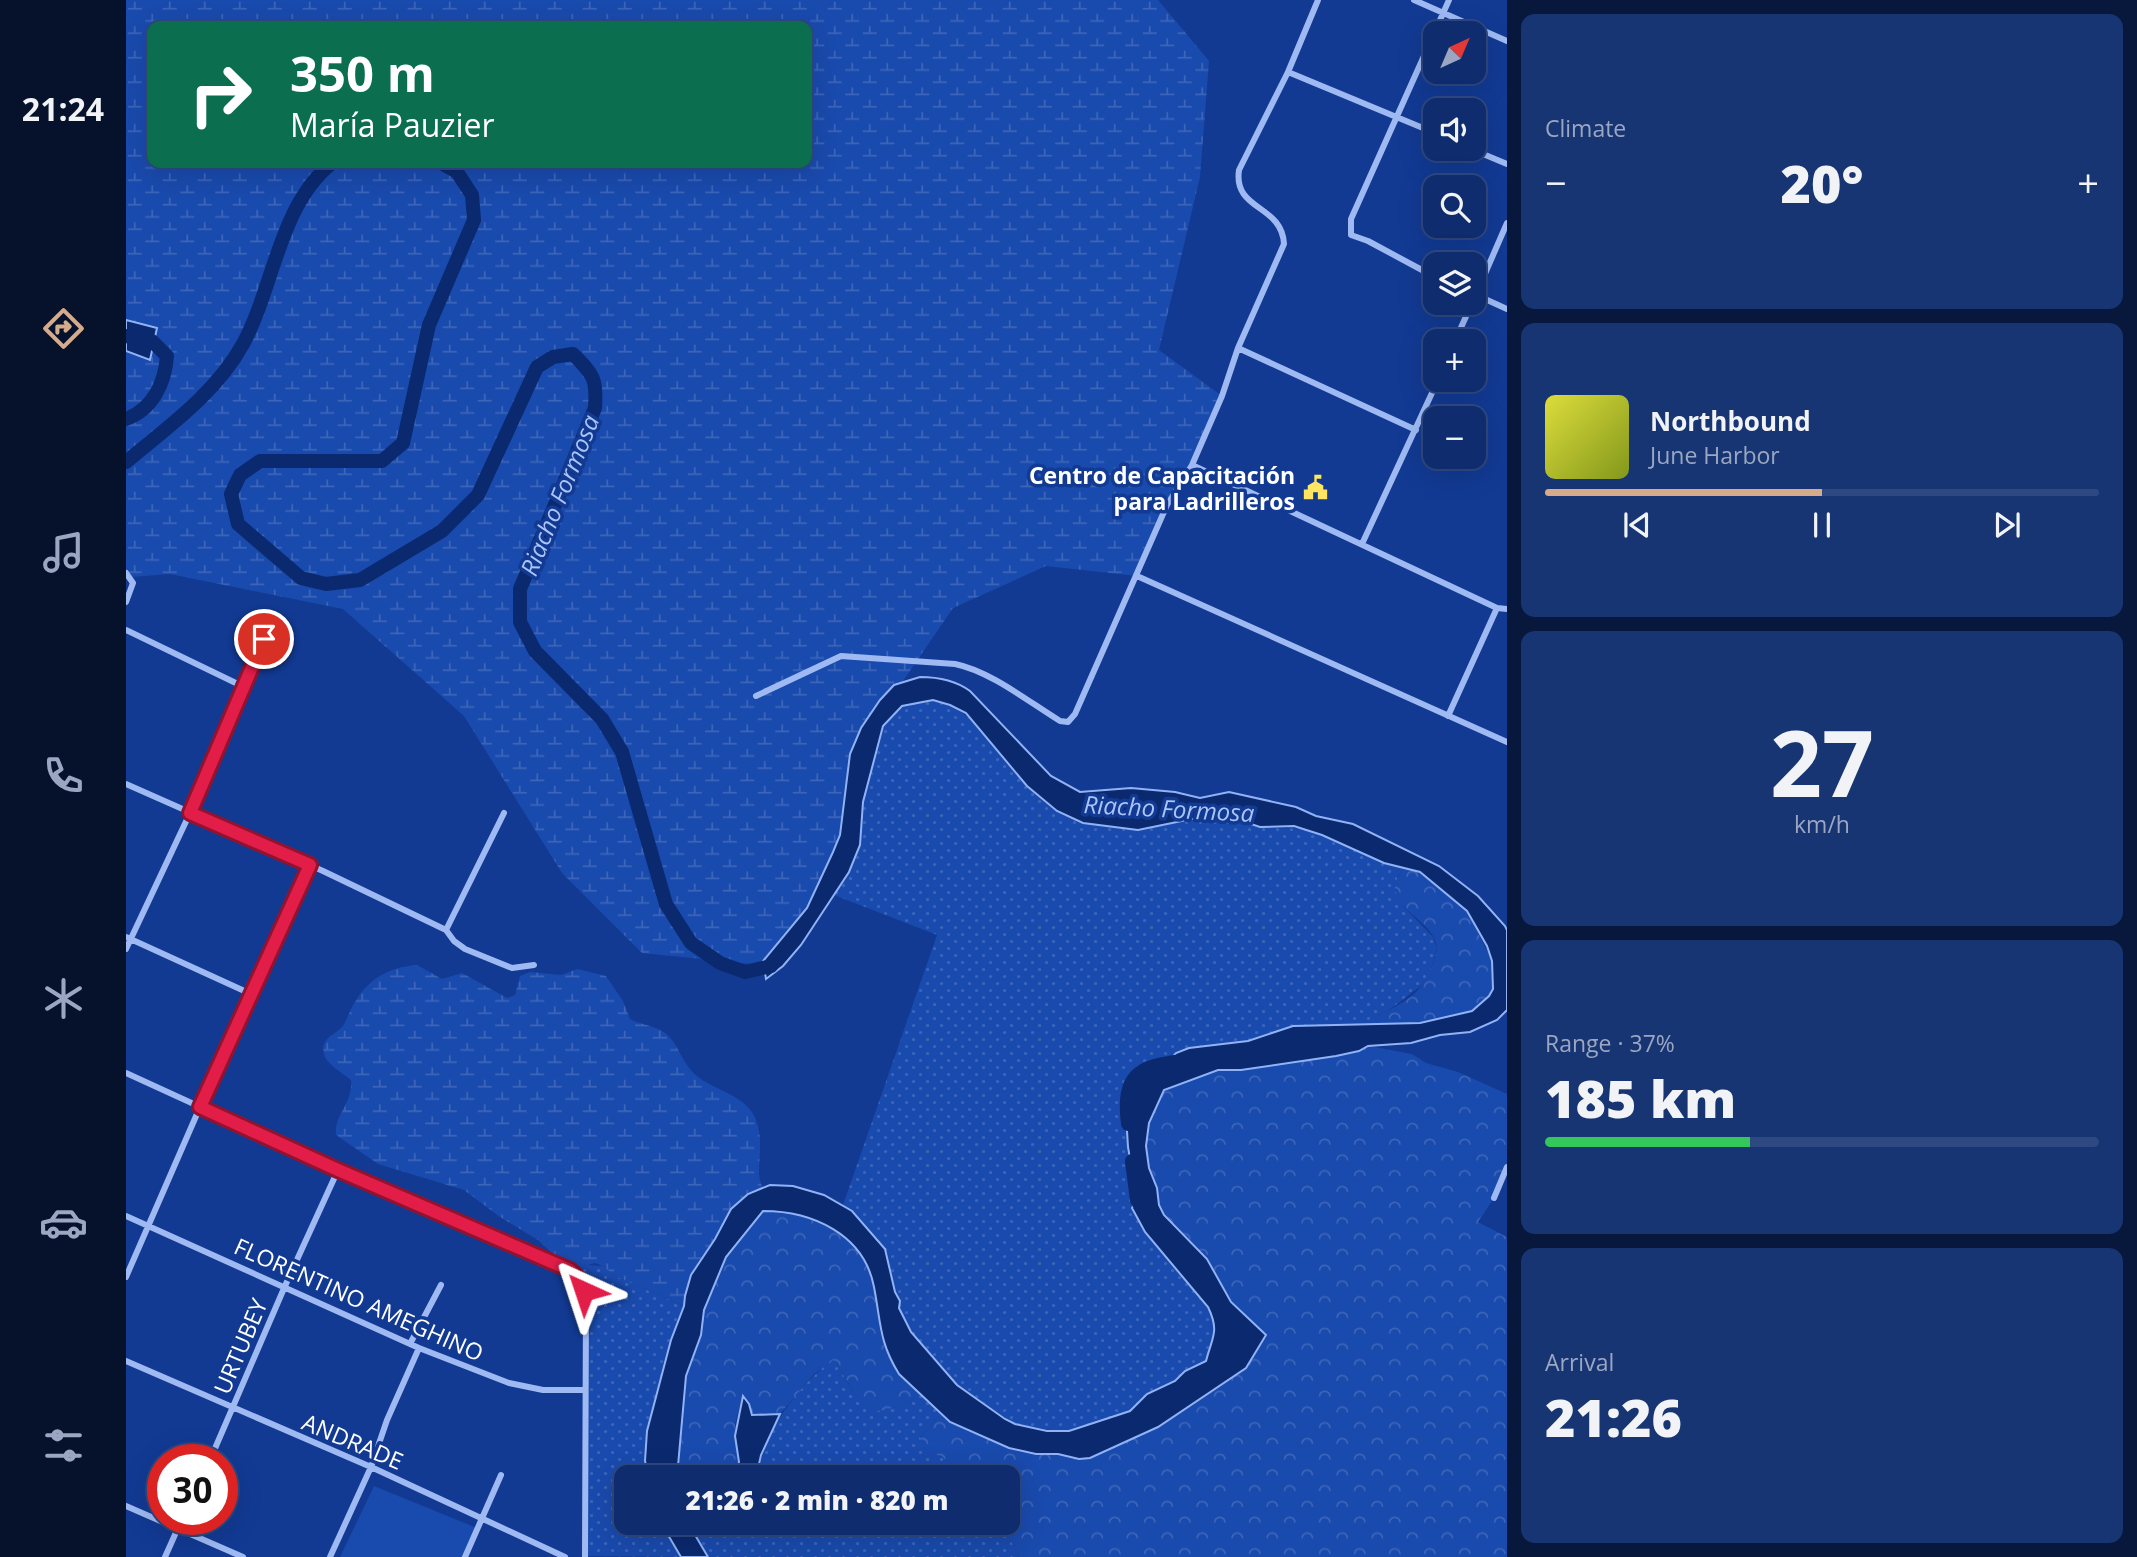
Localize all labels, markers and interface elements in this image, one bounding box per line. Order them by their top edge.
north arrow [1423,21,1486,84]
map controls [1423,21,1486,469]
text: 350 m [290,40,435,106]
icon: right [175,49,266,140]
text: 21:24 [22,87,104,130]
button: sound [1423,98,1486,161]
text: María Pauzier [290,103,495,146]
text: Climate [1545,112,1626,144]
text: 20° [1781,147,1863,218]
text: − [1545,156,1567,208]
text: + [2077,156,2099,208]
button: search [1423,175,1486,238]
button: layers [1423,252,1486,315]
icon: directions [39,304,88,353]
button: + [1423,329,1486,392]
text: Northbound [1650,403,1811,439]
button: − [1423,406,1486,469]
water label: Riacho Formosa [512,409,606,580]
text: June Harbor [1650,439,1780,471]
place label: Centro de Capacitación para Ladrilleros [1029,459,1295,517]
public building icon: Centro de Capacitación para Ladrilleros [1301,474,1329,502]
icon: previous [1618,506,1656,544]
icon: pause [1803,506,1841,544]
icon: next [1988,506,2026,544]
icon: music [39,528,88,577]
pin [234,609,294,669]
icon: arrive [245,620,283,658]
text: 27 [1770,700,1874,824]
icon: phone [39,751,88,800]
water label: Riacho Formosa [1083,787,1255,829]
text: km/h [1794,808,1850,840]
icon: climate [39,974,88,1023]
text: Range · 37% [1545,1027,1675,1059]
text: 185 km [1545,1062,1736,1133]
icon: car [39,1198,88,1247]
street label: FLORENTINO AMEGHINO [229,1230,489,1368]
position arrow [547,1254,621,1328]
street label: URTUBEY [206,1293,274,1399]
text: Arrival [1545,1346,1614,1378]
text: 21:26 [1545,1381,1682,1452]
street label: ANDRADE [298,1405,408,1477]
icon: filters [39,1421,88,1470]
speed limit sign: 30 [147,1444,238,1535]
text: 21:26 · 2 min · 820 m [686,1482,948,1518]

